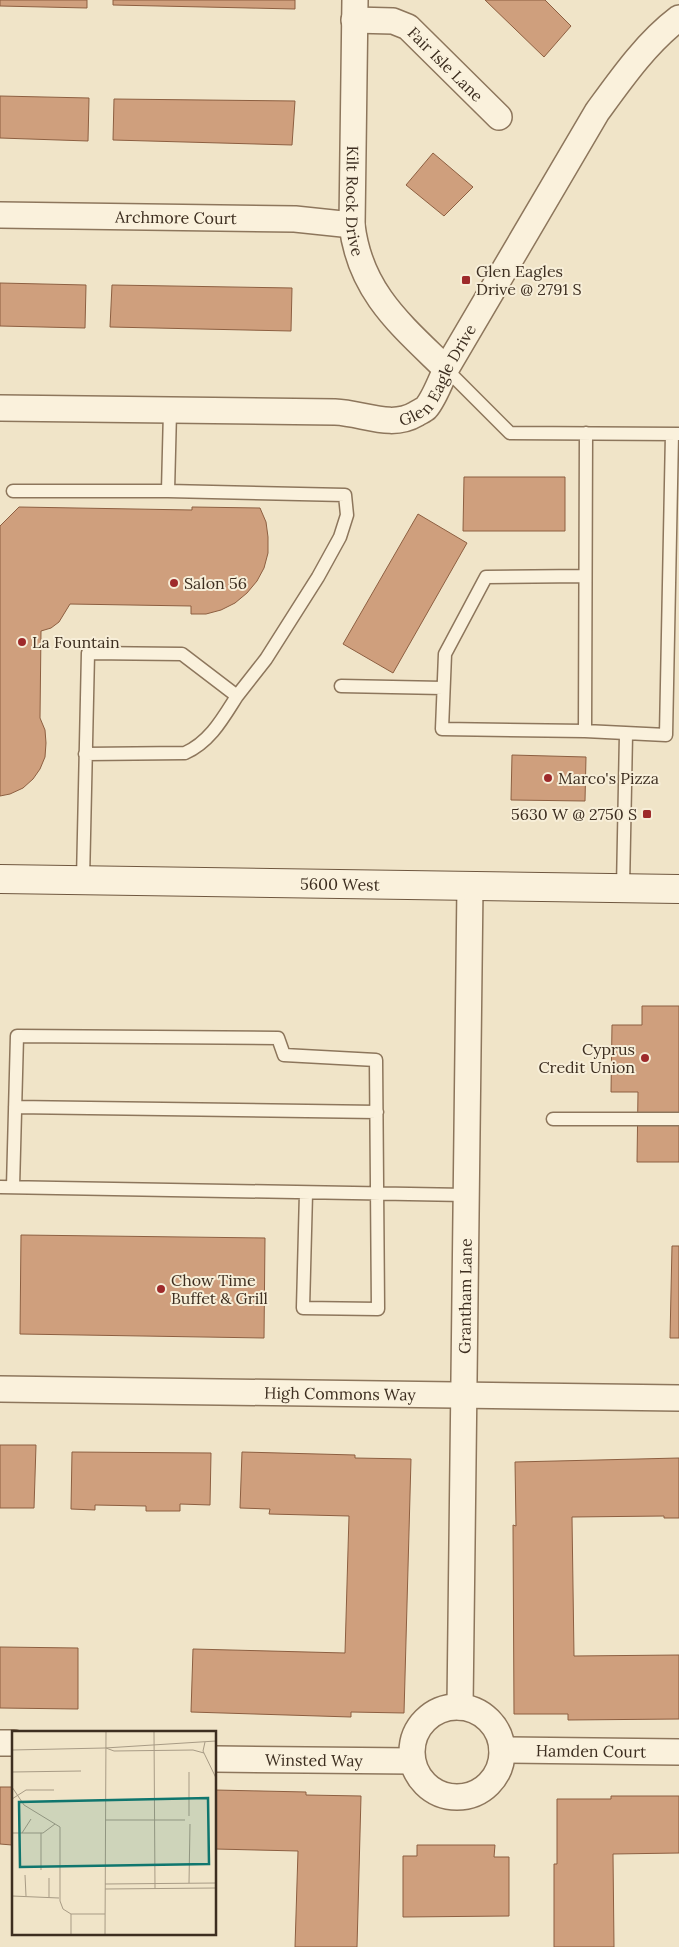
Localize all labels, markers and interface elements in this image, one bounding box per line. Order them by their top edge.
street label: Fair Isle Lane [404,22,488,106]
street label: Kilt Rock Drive [342,145,368,259]
street label: Archmore Court [114,207,238,228]
place label: Glen Eagles Drive @ 2791 S [476,261,582,299]
marker: Glen Eagles Drive @ 2791 S [460,274,472,286]
street label: Glen Eagle Drive [397,320,480,430]
place label: Salon 56 [184,573,247,593]
marker: Salon 56 [168,577,180,589]
place label: La Fountain [32,632,120,652]
marker: La Fountain [16,636,28,648]
place label: Marco's Pizza [558,768,659,788]
marker: Marco's Pizza [542,772,554,784]
place label: 5630 W @ 2750 S [511,804,637,824]
marker: 5630 W @ 2750 S [641,808,653,820]
street label: 5600 West [300,873,381,895]
place label: Cyprus Credit Union [538,1039,635,1077]
marker: Cyprus Credit Union [639,1052,651,1064]
street label: Grantham Lane [454,1238,476,1354]
place label: Chow Time Buffet & Grill [171,1270,268,1308]
marker: Chow Time Buffet & Grill [155,1283,167,1295]
street label: High Commons Way [264,1383,416,1405]
inset map [12,1731,216,1934]
street label: Hamden Court [536,1740,647,1762]
street label: Winsted Way [265,1750,364,1771]

